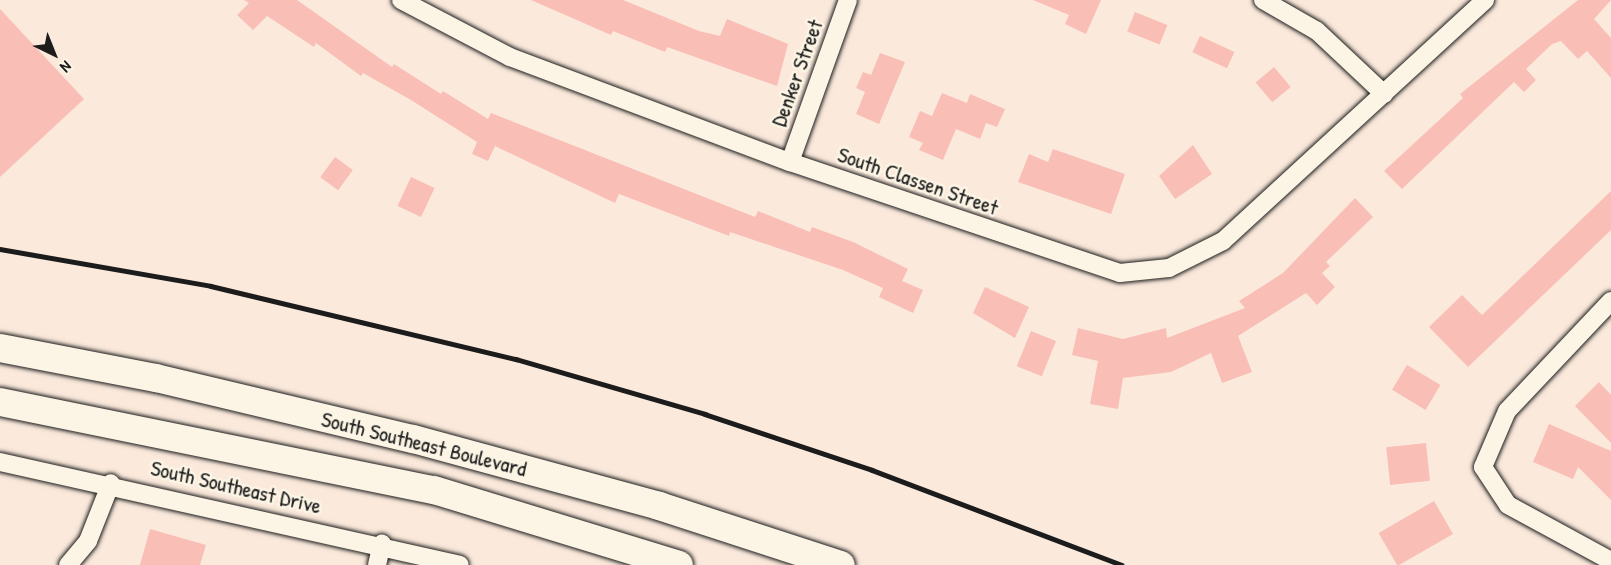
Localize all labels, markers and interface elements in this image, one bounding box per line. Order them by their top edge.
street label: Denker Street [765,16,829,130]
north arrow [24,24,84,84]
text: N [56,56,77,78]
street label: South Classen Street [834,141,1002,221]
street label: South Southeast Boulevard [319,406,529,482]
street label: South Southeast Drive [148,455,324,519]

